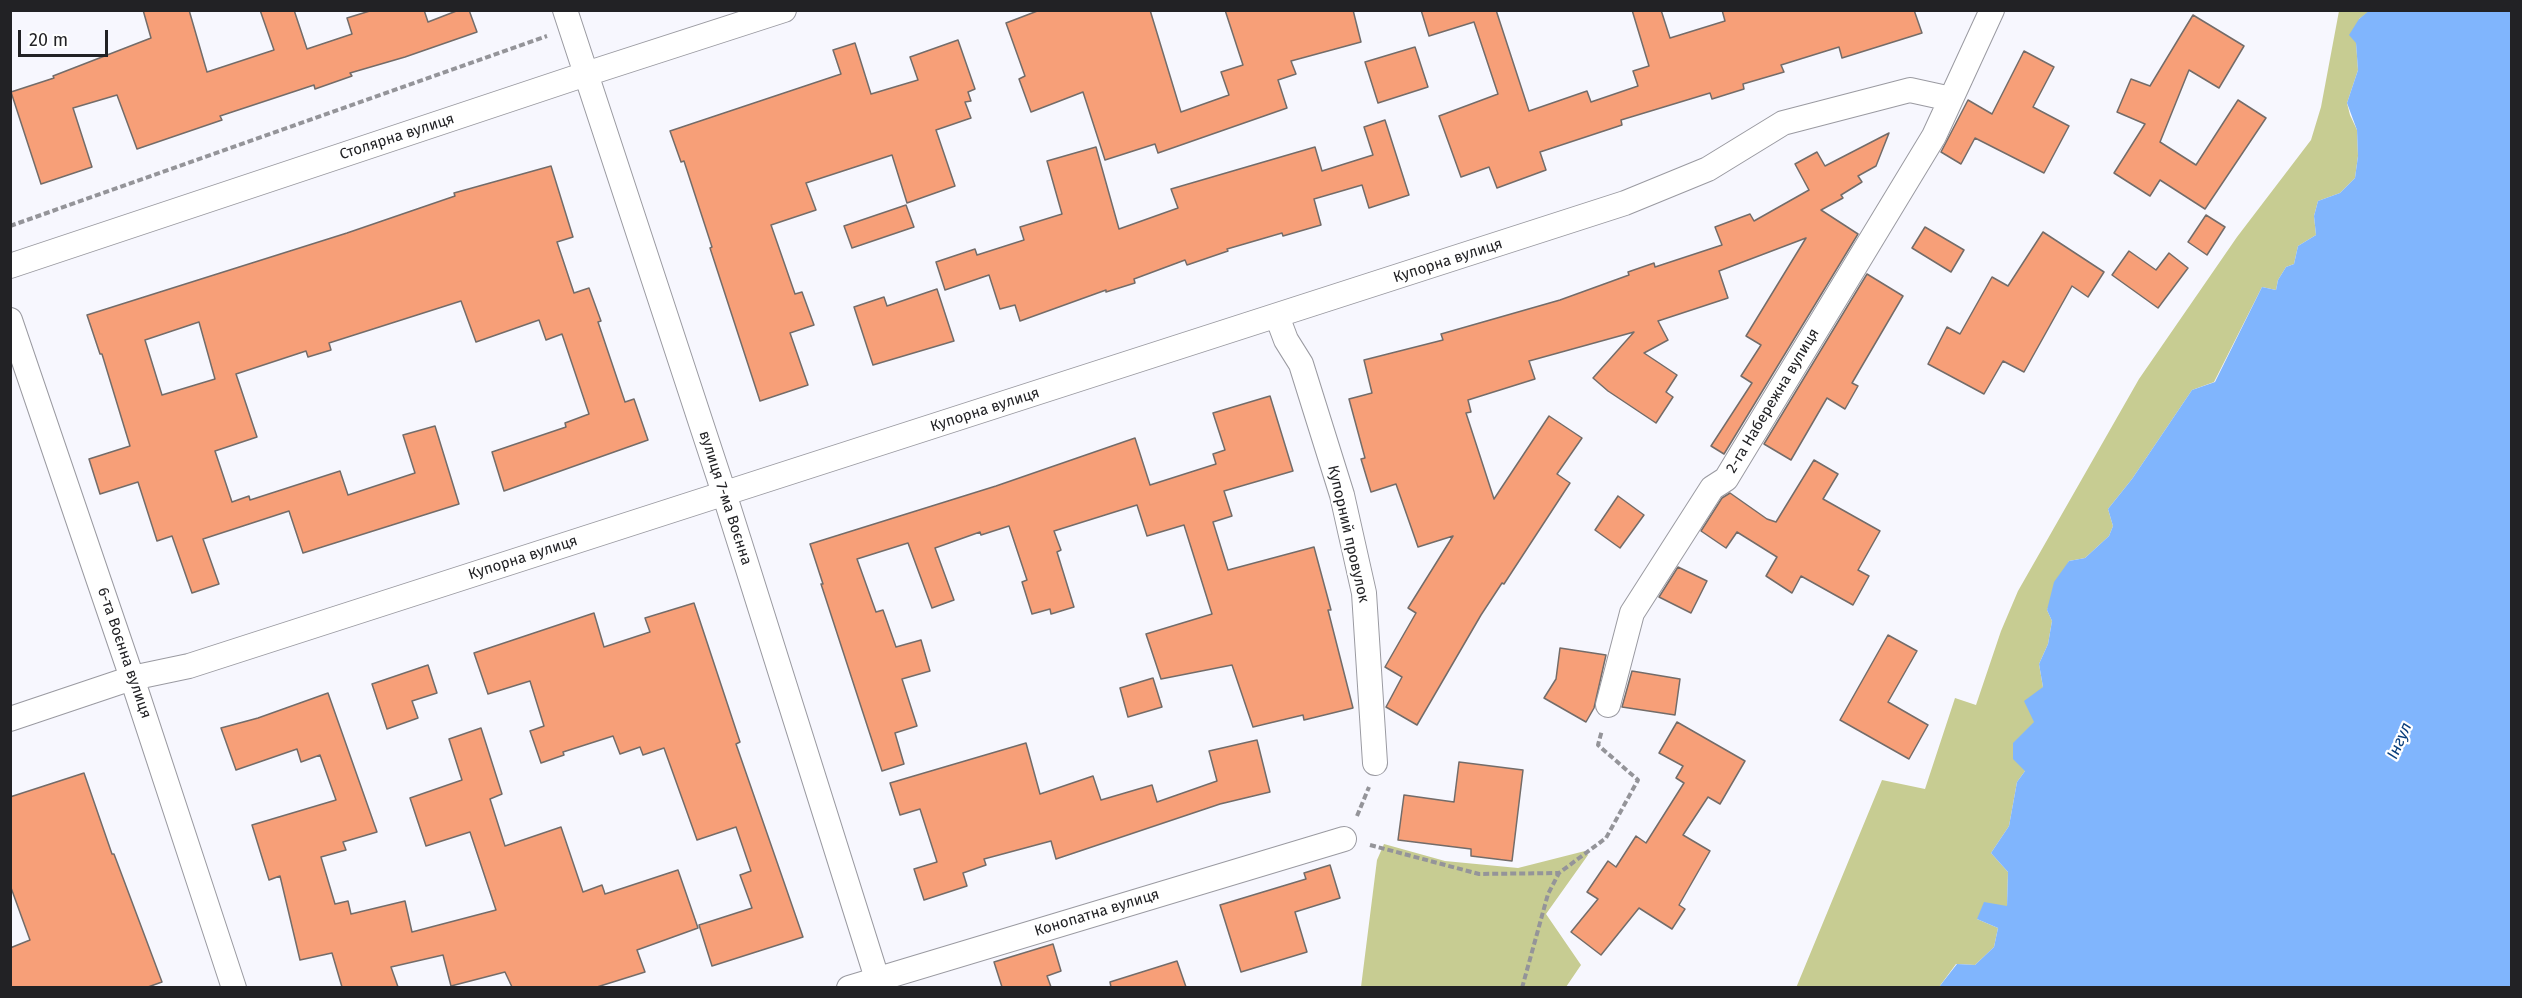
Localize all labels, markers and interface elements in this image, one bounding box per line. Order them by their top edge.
scale bar [21,18,111,56]
text: 20 m [29,29,68,51]
street label: Столярна вулиця [337,110,457,164]
street label: Купорна вулиця [1391,235,1505,287]
street label: 2-га Набережна вулиця [1723,325,1823,477]
street label: Купорна вулиця [928,384,1042,436]
street label: вулиця 7-ма Воєнна [695,429,755,567]
street label: Купорний провулок [1323,463,1373,605]
street label: Купорна вулиця [466,532,580,584]
street label: 6-та Воєнна вулиця [93,585,155,721]
water label: Інгул [2384,720,2416,762]
street label: Конопатна вулиця [1032,885,1162,941]

